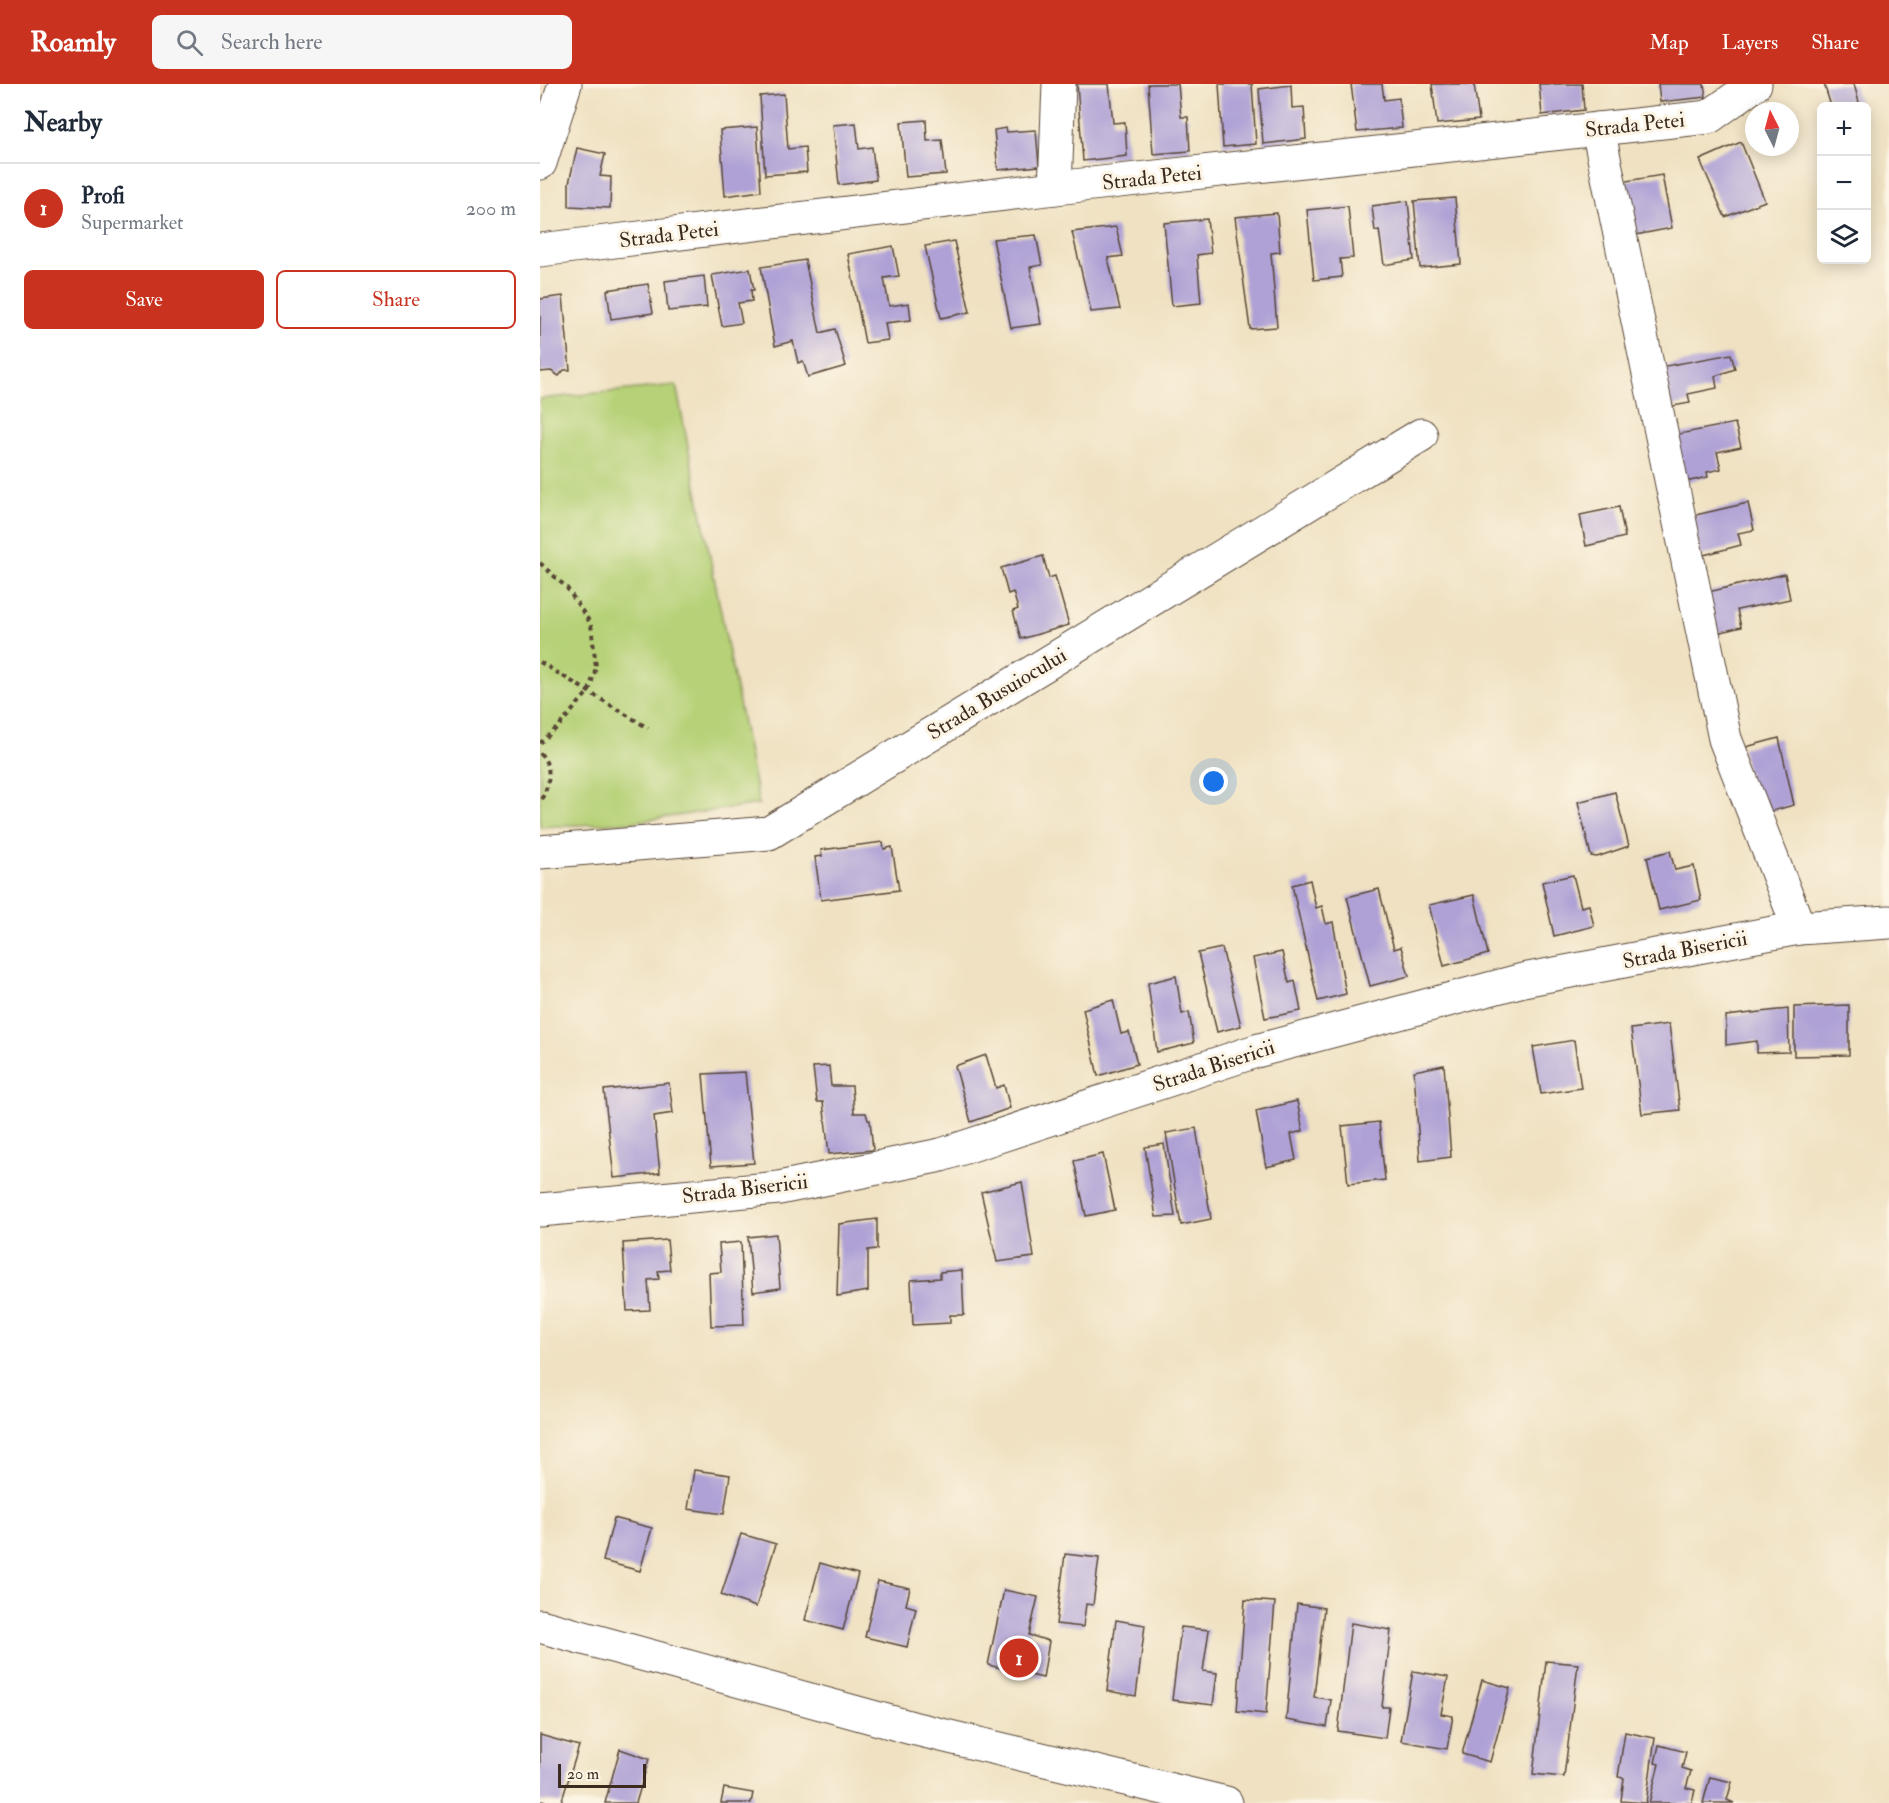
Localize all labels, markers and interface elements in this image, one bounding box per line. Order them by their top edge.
search box [152,15,572,69]
text: Roamly [30,25,116,60]
icon: search [173,26,206,59]
text: Search here [221,28,323,56]
text: Map [1649,29,1689,56]
text: Layers [1722,29,1778,56]
text: Share [1811,29,1859,56]
north arrow [1745,102,1799,156]
map controls [1817,102,1871,264]
button: + [1817,102,1871,156]
street label: Strada Petei [1584,106,1687,144]
text: Nearby [24,107,102,139]
button: − [1817,156,1871,210]
street label: Strada Petei [1101,159,1204,197]
text: Profi [81,182,125,210]
text: 1 [40,196,47,221]
text: 200 m [466,196,516,221]
text: Supermarket [81,210,184,235]
button: layers [1817,210,1871,264]
street label: Strada Petei [618,215,721,254]
button: Save [24,270,264,329]
button: Share [276,270,516,329]
street label: Strada Busuiocului [922,642,1072,746]
your location [1199,767,1228,796]
street label: Strada Bisericii [1620,925,1750,975]
street label: Strada Bisericii [1150,1033,1279,1098]
street label: Strada Bisericii [681,1168,810,1210]
pin: 1 [1000,1636,1038,1680]
scale bar [558,1761,646,1788]
text: 20 m [567,1764,599,1784]

